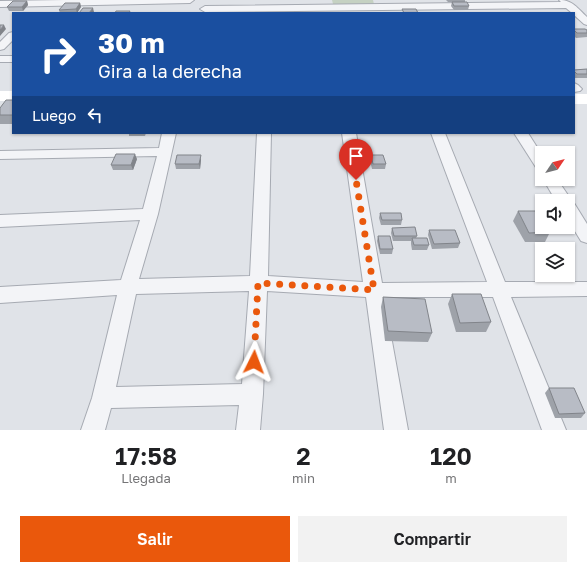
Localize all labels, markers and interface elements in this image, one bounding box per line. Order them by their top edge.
text: 30 m [98,26,165,59]
icon: right [32,28,84,80]
text: Gira a la derecha [98,60,242,82]
icon: left [84,104,106,126]
text: Luego [32,106,76,124]
pin [339,139,373,180]
icon: arrive [345,145,367,167]
north arrow [535,146,575,186]
map controls [535,146,575,282]
button: sound [535,194,575,234]
button: layers [535,242,575,282]
position arrow [233,341,275,383]
text: 17:58 [115,441,177,470]
text: 2 [296,441,311,470]
text: 120 [430,441,472,470]
text: Llegada [121,470,171,486]
text: min [292,470,315,486]
text: m [445,470,457,486]
button: Salir [20,516,290,562]
button: Compartir [298,516,567,562]

